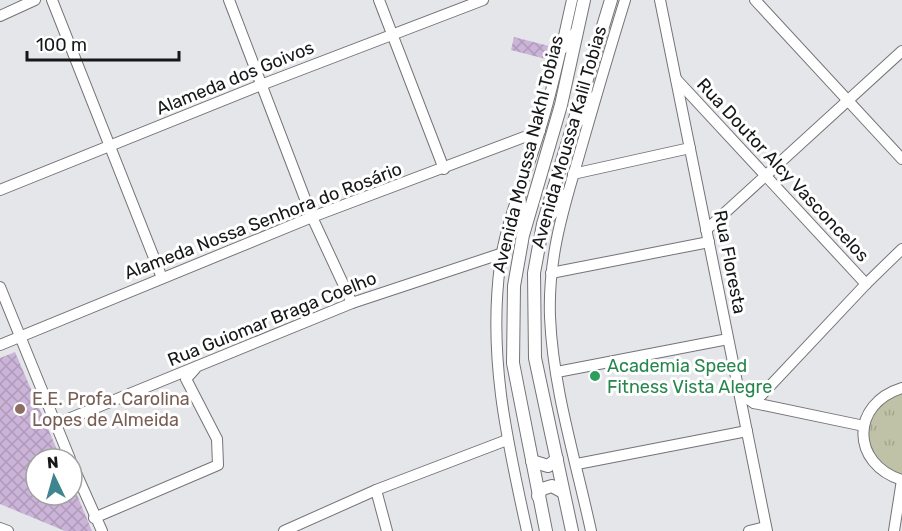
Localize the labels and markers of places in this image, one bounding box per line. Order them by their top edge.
place label: Academia Speed Fitness Vista Alegre [607,355,772,398]
marker: Academia Speed Fitness Vista Alegre [588,369,602,383]
place label: E.E. Profa. Carolina Lopes de Almeida [32,388,190,431]
marker: E.E. Profa. Carolina Lopes de Almeida [13,402,27,416]

